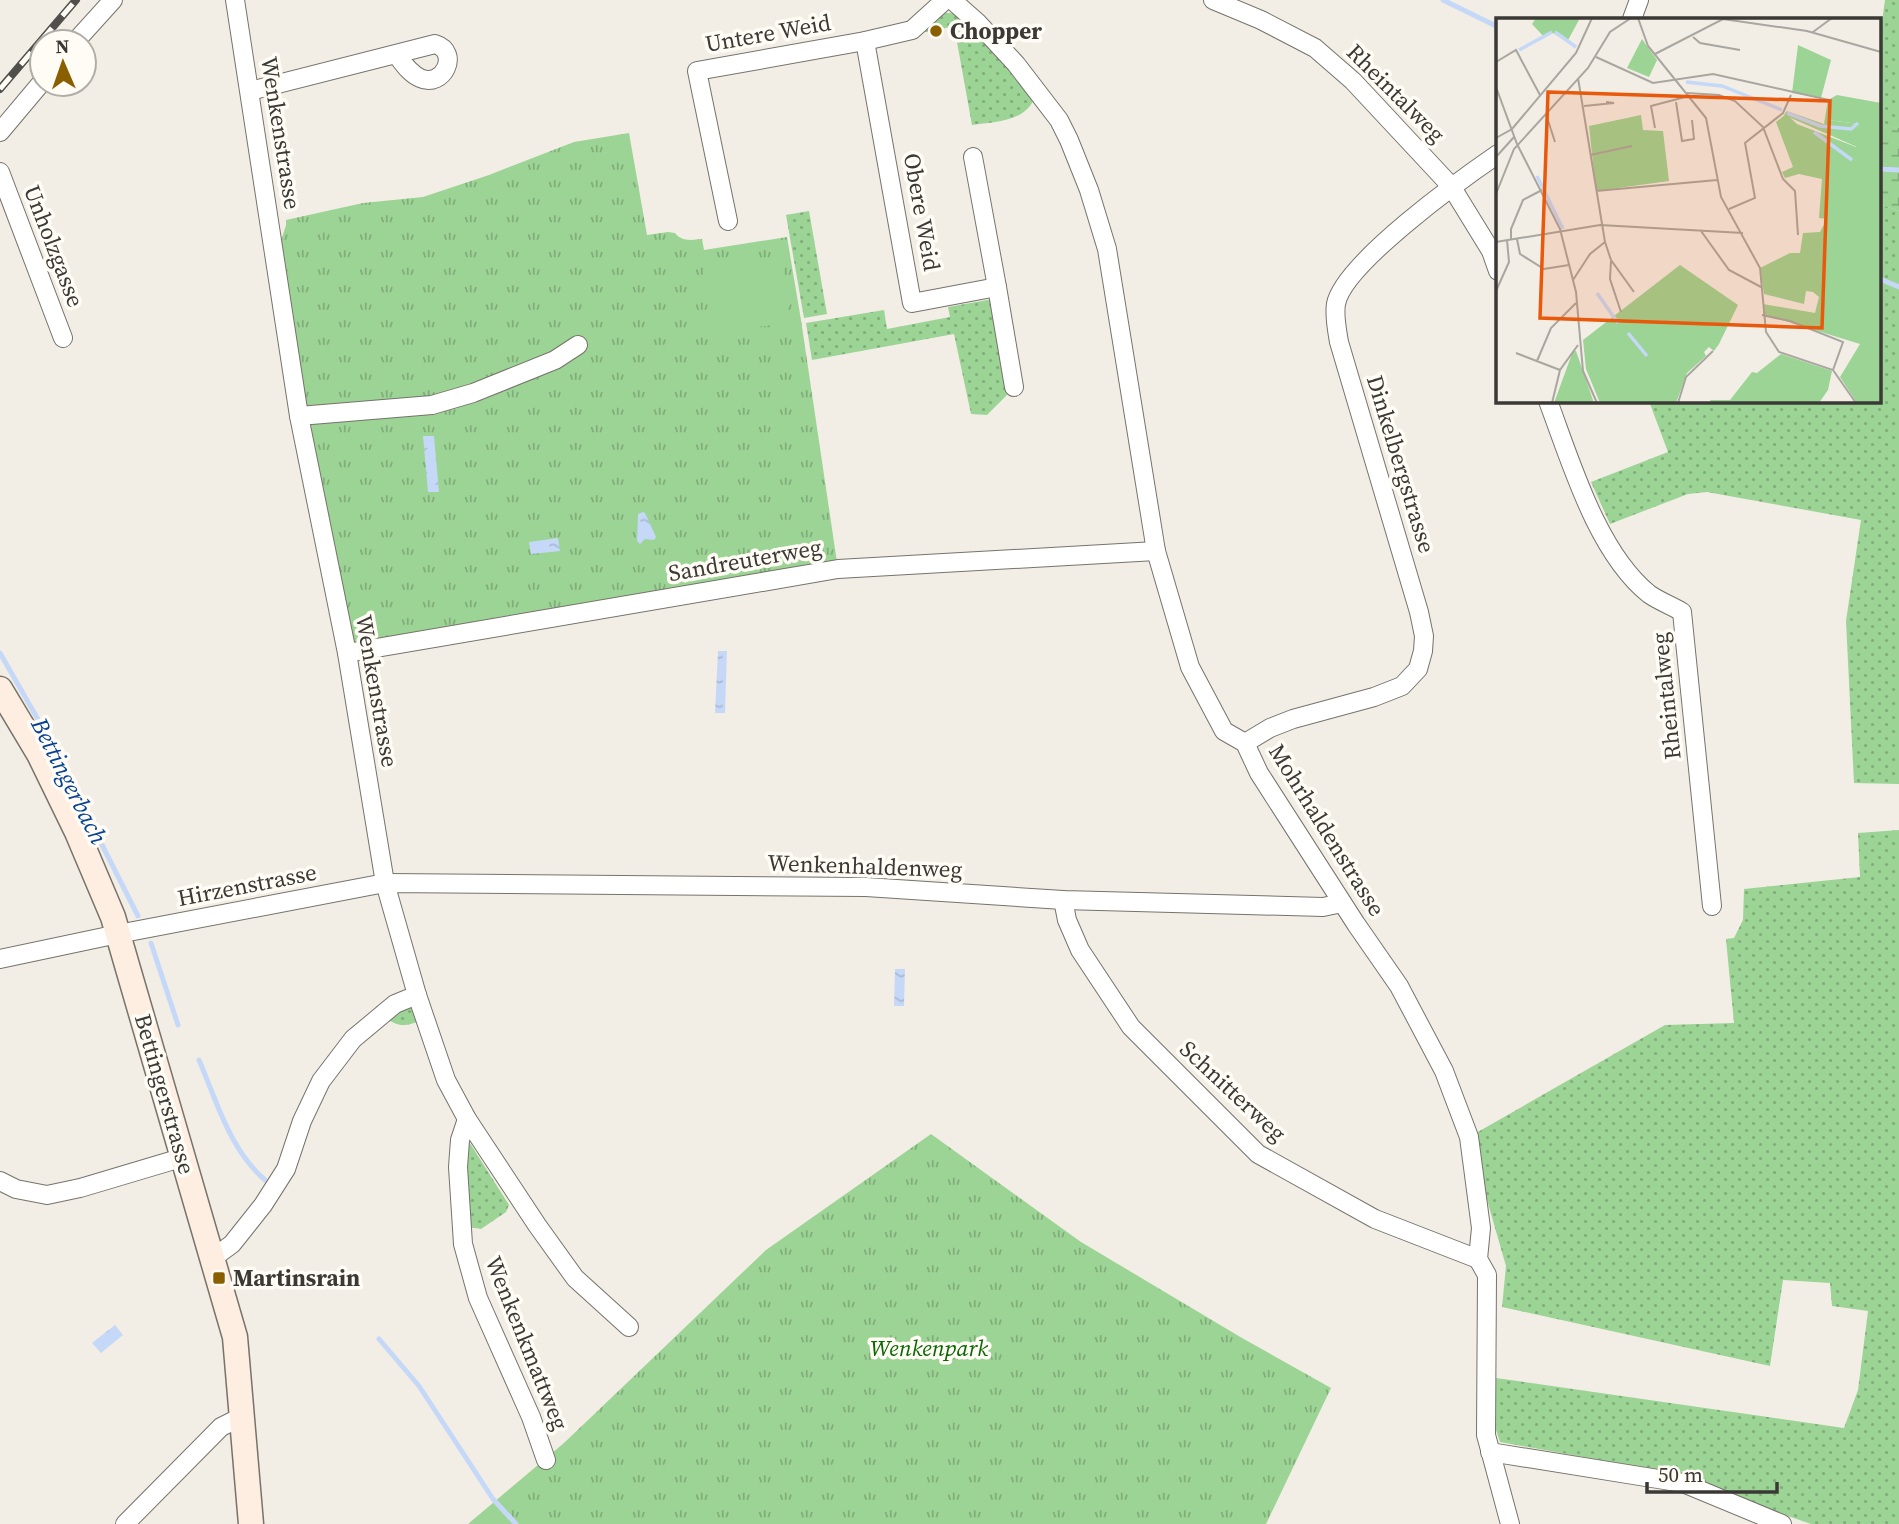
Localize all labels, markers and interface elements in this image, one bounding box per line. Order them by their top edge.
street label: Untere Weid [703,6,833,60]
place label: Chopper [950,15,1042,47]
inset map [1496,18,1882,402]
marker: Chopper [928,23,944,39]
north arrow [28,28,98,98]
text: N [55,33,70,59]
street label: Rheintalweg [1340,37,1453,150]
street label: Wenkenstrasse [253,54,309,212]
street label: Obere Weid [896,150,948,274]
street label: Unholzgasse [16,180,92,312]
street label: Dinkelbergstrasse [1359,371,1443,557]
street label: Sandreuterweg [666,531,824,589]
street label: Wenkenstrasse [348,612,406,770]
street label: Rheintalweg [1643,631,1689,761]
water label: Bettingerbach [23,711,115,850]
street label: Mohrhaldenstrasse [1261,738,1393,922]
street label: Wenkenhaldenweg [767,847,963,885]
street label: Hirzenstrasse [175,856,319,914]
street label: Bettingerstrasse [127,1010,203,1178]
street label: Schnitterweg [1173,1033,1293,1149]
street label: Wenkenkmattweg [477,1251,577,1435]
place label: Martinsrain [233,1262,360,1294]
marker: Martinsrain [211,1270,227,1286]
park label: Wenkenpark [870,1332,988,1364]
scale bar [1647,1450,1776,1494]
text: 50 m [1658,1460,1703,1489]

